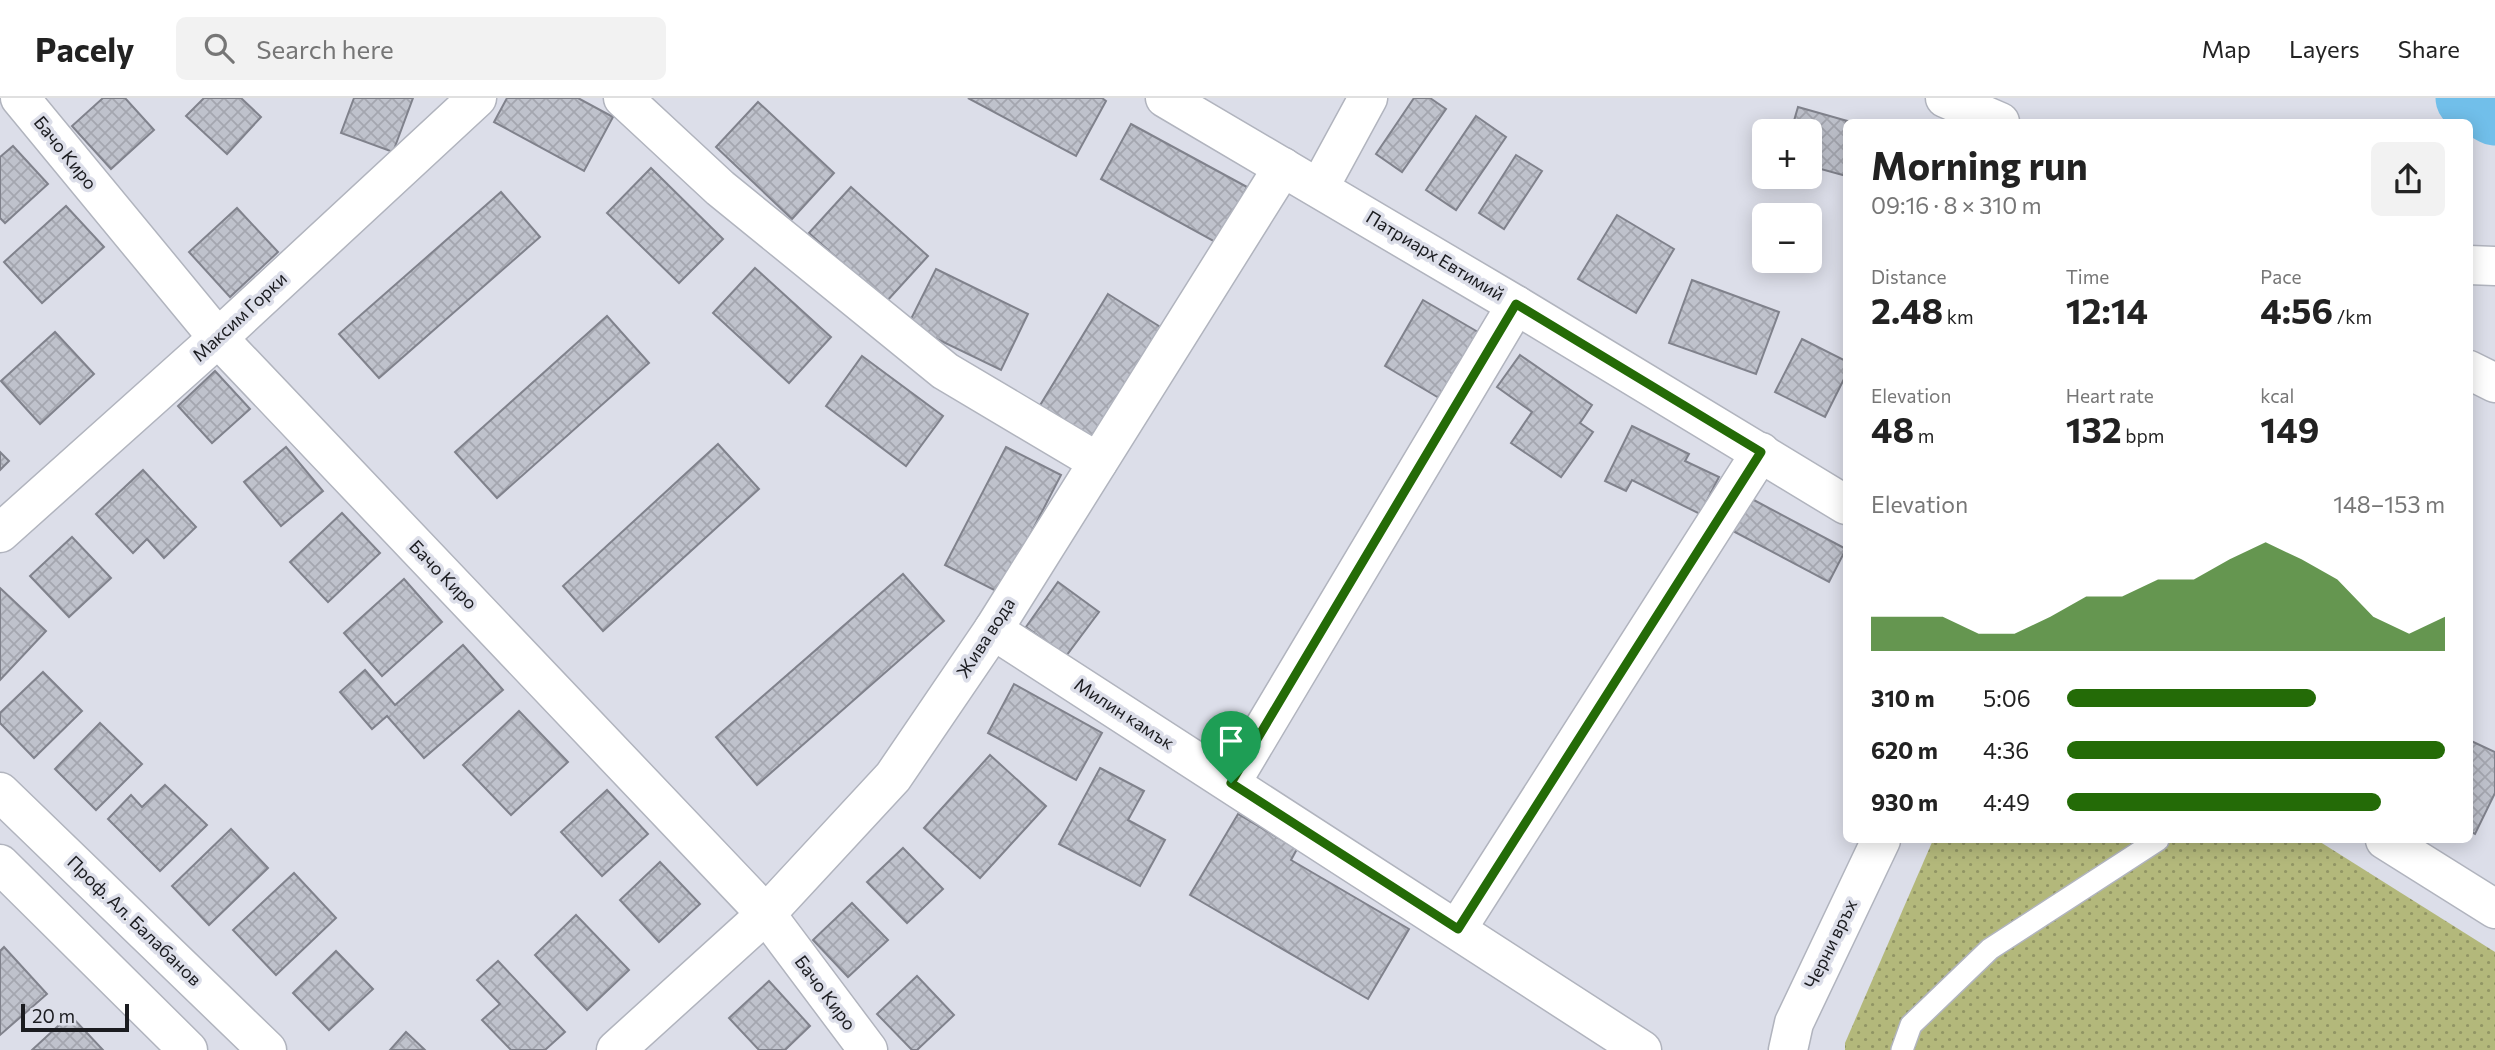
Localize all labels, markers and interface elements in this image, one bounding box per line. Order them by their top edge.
search box [176,17,666,80]
text: Pacely [35,28,134,69]
icon: search [200,29,238,67]
text: Search here [256,33,394,64]
text: Map [2202,34,2251,63]
text: Layers [2289,34,2360,63]
text: Share [2398,34,2460,63]
street label: Бачо Киро [30,111,102,194]
map controls [1752,119,1822,273]
button: + [1752,119,1822,189]
text: Morning run [1871,141,2088,188]
button: share [2371,142,2445,216]
text: 09:16 · 8 × 310 m [1871,191,2042,219]
button: − [1752,203,1822,273]
street label: Патриарх Евтимий [1363,205,1509,305]
text: Distance [1871,265,1947,288]
text: Time [2066,265,2109,288]
text: Pace [2260,265,2302,288]
street label: Максим Горки [188,267,291,366]
text: 2.48 [1871,288,1943,331]
text: 12:14 [2066,288,2148,331]
text: 4:56 [2260,288,2333,331]
text: km [1943,305,1974,328]
text: /km [2333,305,2372,328]
text: Elevation [1871,384,1951,407]
text: Heart rate [2066,384,2154,407]
text: kcal [2260,384,2294,407]
text: 48 [1871,407,1914,450]
text: 132 [2066,407,2122,450]
text: 149 [2260,407,2319,450]
text: m [1914,424,1934,447]
text: bpm [2122,424,2164,447]
text: Elevation [1871,490,1968,518]
text: 148–153 m [2333,490,2445,518]
street label: Бачо Киро [405,535,482,614]
street label: Жива вода [951,593,1019,682]
street label: Милин камък [1071,673,1179,754]
text: 310 m [1871,684,1935,712]
text: 5:06 [1983,684,2031,712]
pin [1201,711,1261,783]
icon: arrive [1212,722,1250,760]
text: 620 m [1871,736,1938,764]
text: 4:36 [1983,736,2029,764]
text: 930 m [1871,788,1938,816]
text: 4:49 [1983,788,2030,816]
street label: Проф. Ал. Балабанов [63,851,206,990]
street label: Черни връх [1799,895,1861,992]
street label: Бачо Киро [791,951,861,1034]
scale bar [21,1001,130,1033]
text: 20 m [32,1004,75,1027]

